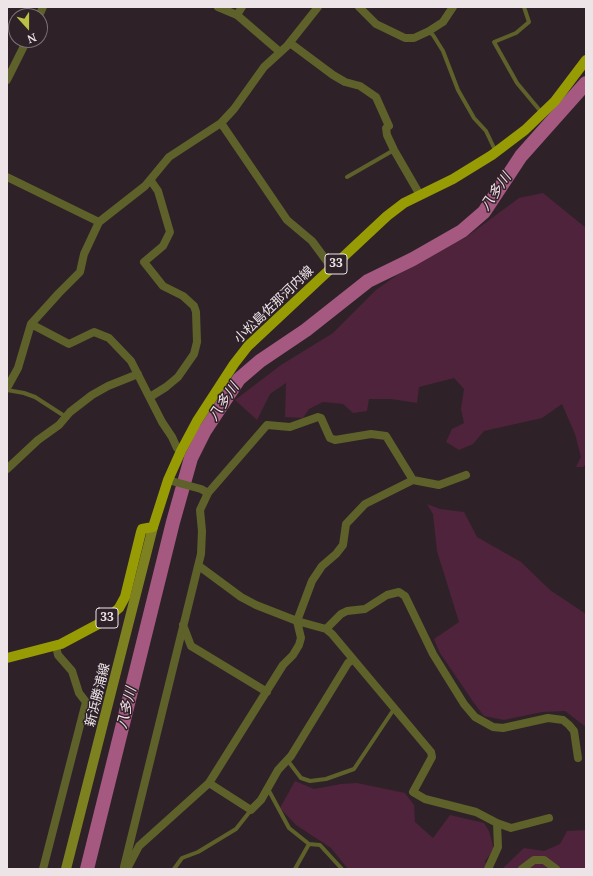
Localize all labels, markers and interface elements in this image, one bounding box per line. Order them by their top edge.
north arrow [8,8,48,48]
text: N [25,30,39,47]
water label: 八多川 [477,170,515,214]
road number: 33 [325,254,347,274]
street label: 小松島佐那河内線 [231,263,317,347]
water label: 八多川 [205,380,243,424]
road number: 33 [96,608,118,628]
street label: 新浜勝浦線 [83,662,113,728]
water label: 八多川 [114,686,140,730]

